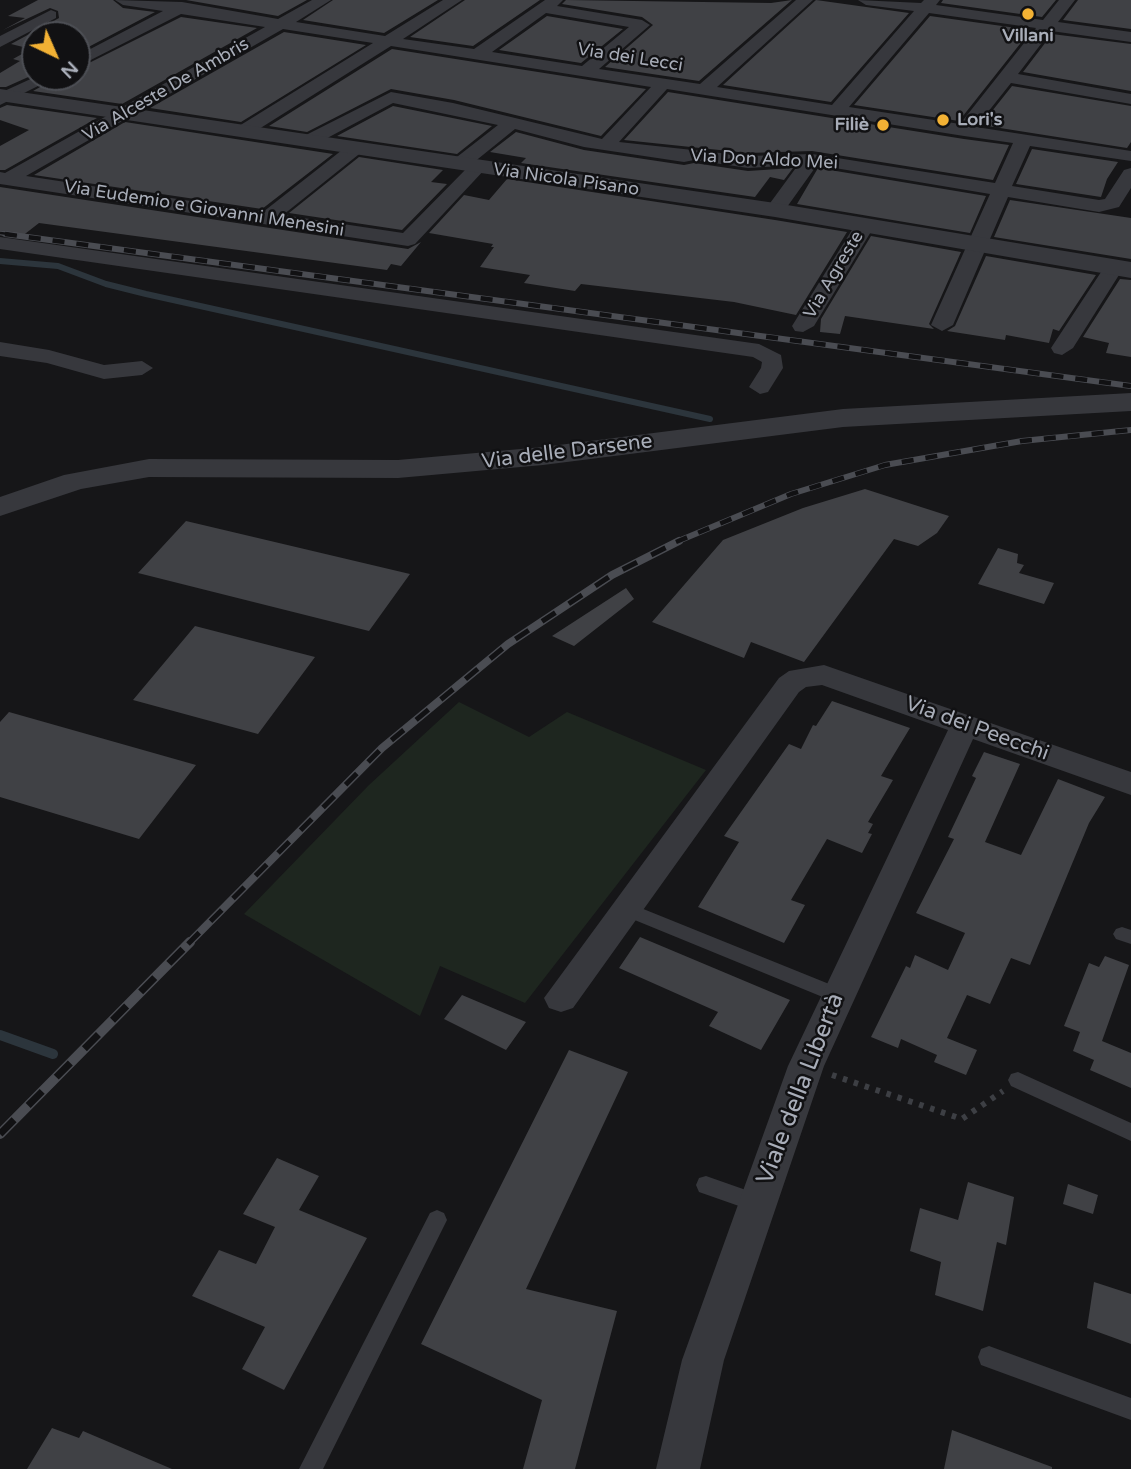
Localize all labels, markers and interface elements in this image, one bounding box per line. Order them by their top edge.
marker: Villani [1020,6,1036,22]
north arrow [21,21,91,91]
place label: Villani [1002,25,1054,47]
street label: Via Alceste De Ambris [79,34,253,146]
street label: Via dei Lecci [576,39,684,77]
text: N [56,56,82,83]
place label: Lori's [957,109,1002,131]
marker: Lori's [935,112,951,128]
place label: Filiè [835,114,869,136]
marker: Filiè [875,117,891,133]
street label: Via Don Aldo Mei [690,145,838,175]
street label: Via Nicola Pisano [492,159,640,201]
street label: Via Eudemio e Giovanni Menesini [62,176,346,242]
street label: Via Agreste [799,227,869,323]
street label: Via delle Darsene [480,429,654,475]
street label: Via dei Peecchi [902,691,1052,767]
street label: Viale della Libertà [751,989,851,1189]

